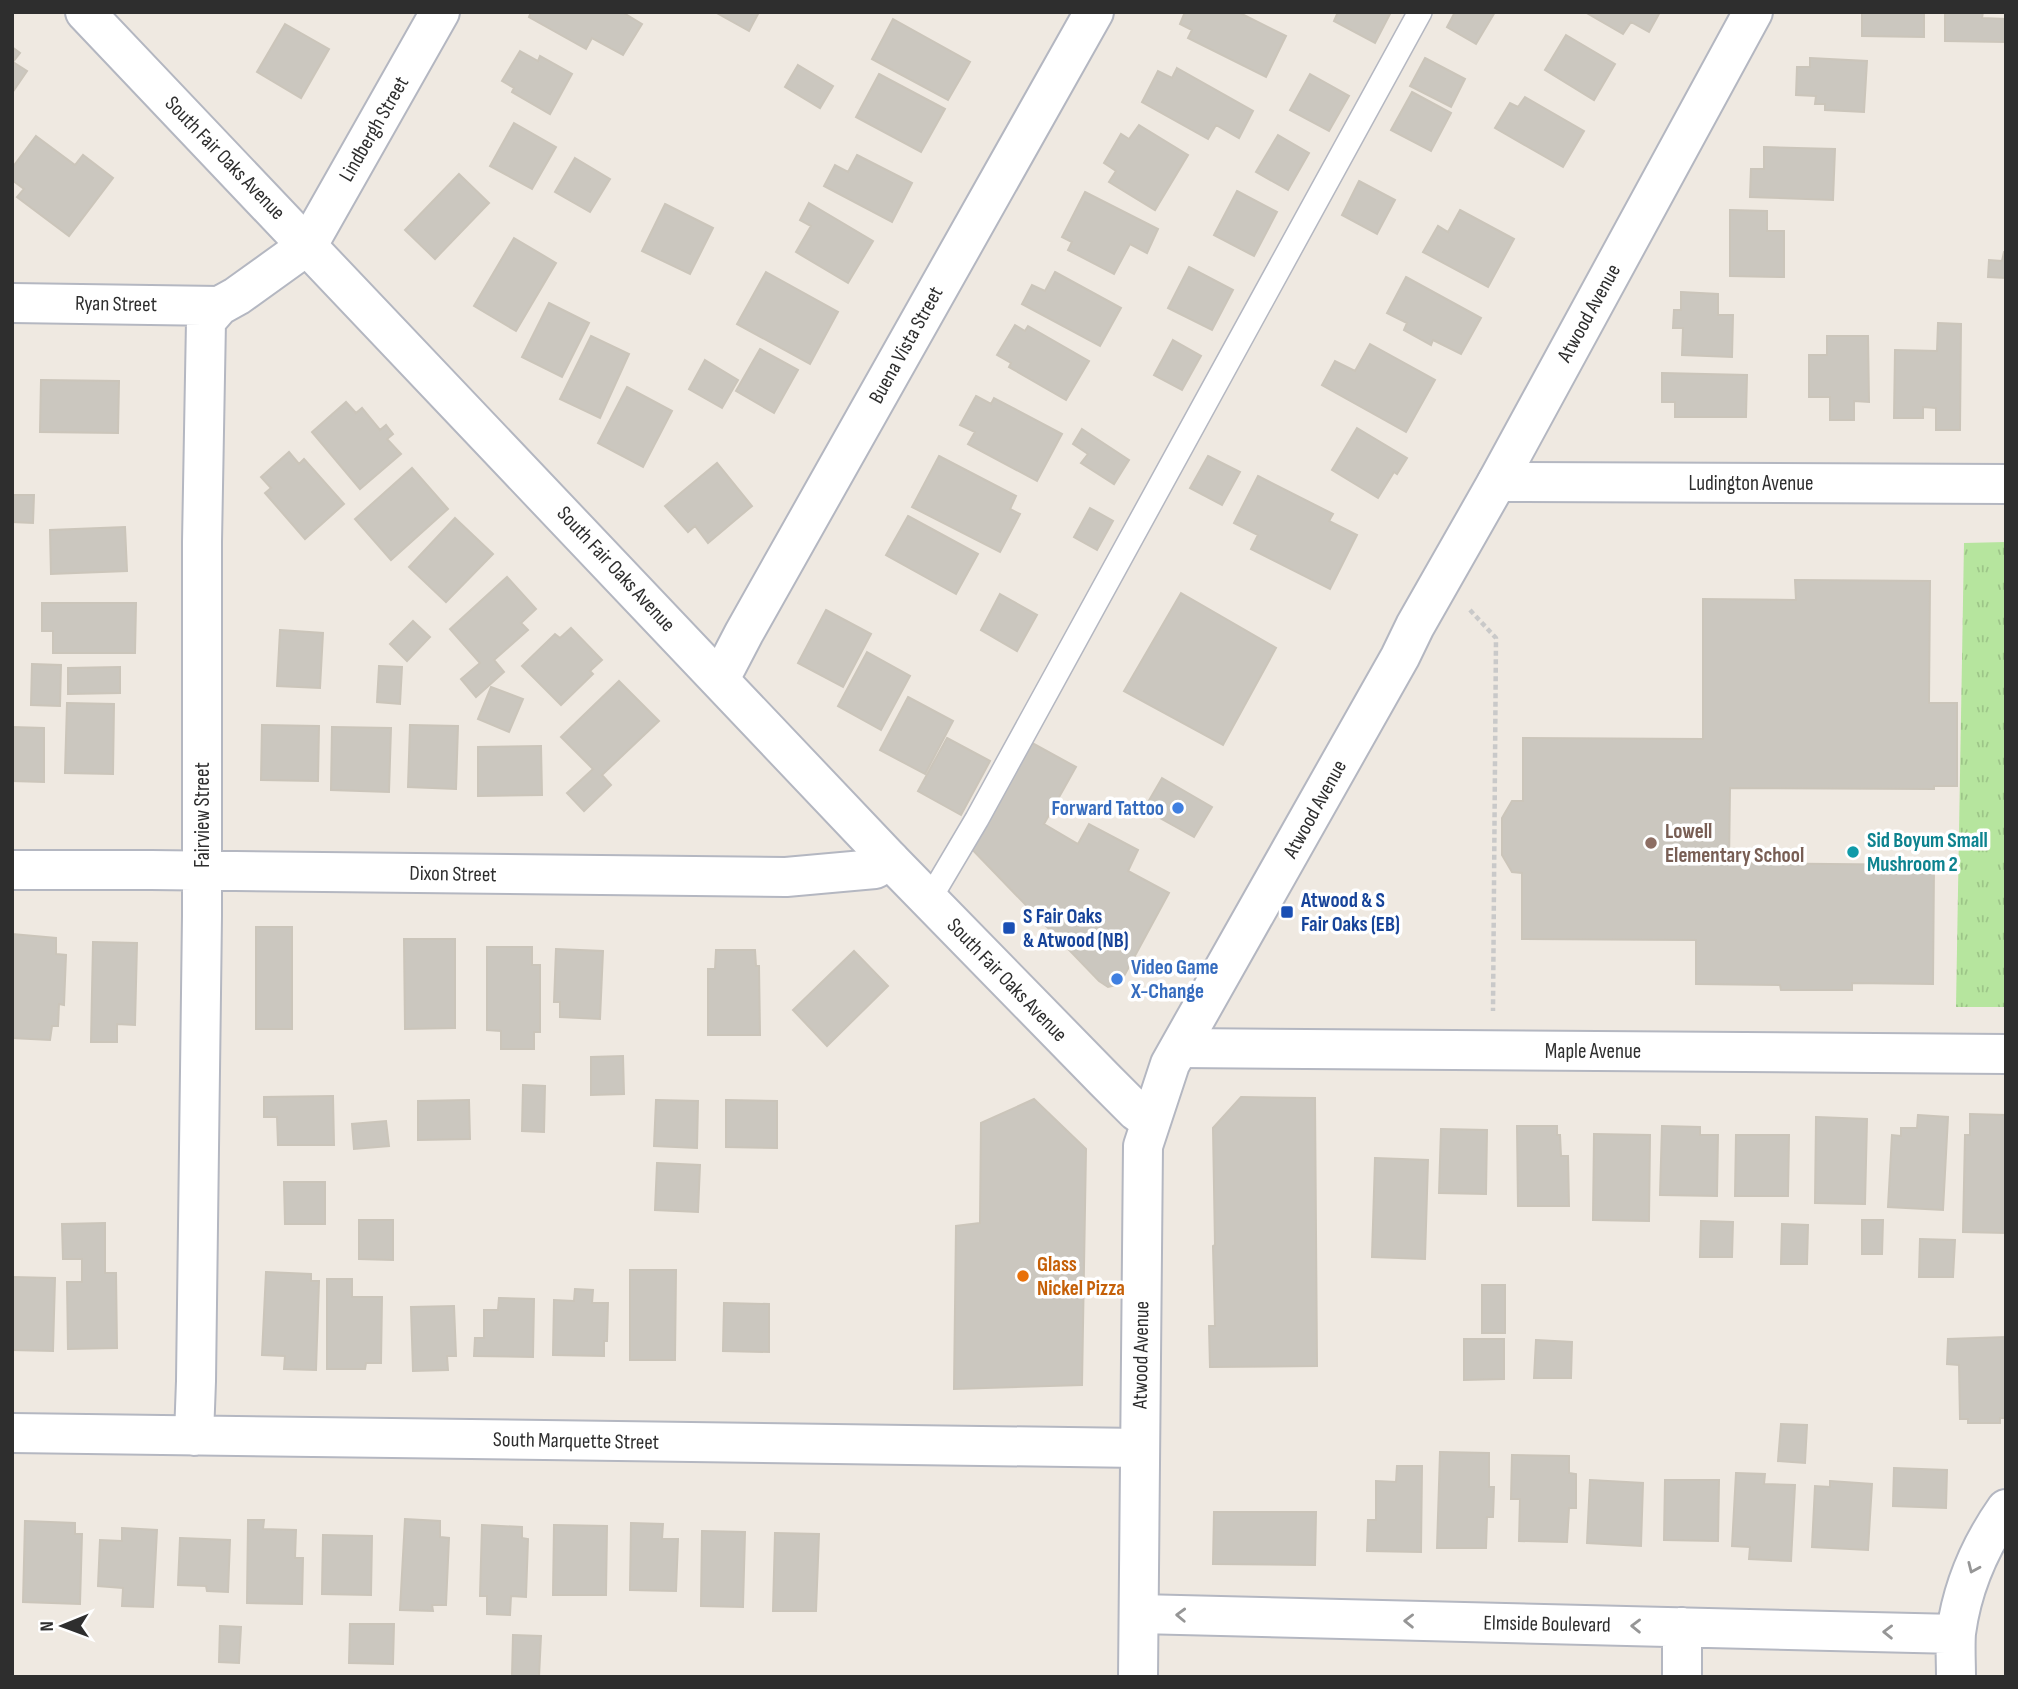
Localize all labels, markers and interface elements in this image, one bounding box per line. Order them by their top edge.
street label: Lindbergh Street [334,72,414,186]
street label: South Fair Oaks Avenue [160,91,290,225]
street label: Atwood Avenue [1551,260,1626,367]
street label: Buena Vista Street [864,282,948,408]
street label: Ryan Street [75,291,157,317]
street label: Ludington Avenue [1688,471,1814,496]
street label: South Fair Oaks Avenue [551,501,681,637]
street label: Atwood Avenue [1277,756,1352,863]
street label: Fairview Street [190,762,215,868]
place label: Forward Tattoo [1051,796,1164,821]
marker: Forward Tattoo [1170,800,1186,816]
place label: Lowell Elementary School [1665,819,1804,868]
place label: Sid Boyum Small Mushroom 2 [1867,828,1988,877]
marker: Lowell Elementary School [1643,835,1659,851]
marker: Sid Boyum Small Mushroom 2 [1845,844,1861,860]
street label: Dixon Street [409,861,497,887]
place label: Atwood & S Fair Oaks (EB) [1300,888,1400,937]
place label: S Fair Oaks & Atwood (NB) [1023,904,1129,953]
marker: Atwood & S Fair Oaks (EB) [1279,904,1295,920]
street label: South Fair Oaks Avenue [942,913,1072,1047]
marker: S Fair Oaks & Atwood (NB) [1001,920,1017,936]
place label: Video Game X-Change [1130,955,1219,1004]
marker: Video Game X-Change [1109,971,1125,987]
street label: Maple Avenue [1545,1039,1641,1064]
place label: Glass Nickel Pizza [1037,1252,1125,1301]
marker: Glass Nickel Pizza [1015,1268,1031,1284]
street label: Atwood Avenue [1128,1301,1154,1410]
street label: South Marquette Street [493,1427,659,1455]
one-way arrow [1967,1561,1981,1574]
north arrow [28,1591,98,1661]
one-way arrow [1175,1608,1186,1623]
street label: Elmside Boulevard [1483,1610,1611,1638]
one-way arrow [1403,1613,1413,1629]
one-way arrow [1630,1618,1641,1634]
text: N [36,1621,59,1632]
one-way arrow [1882,1624,1893,1640]

